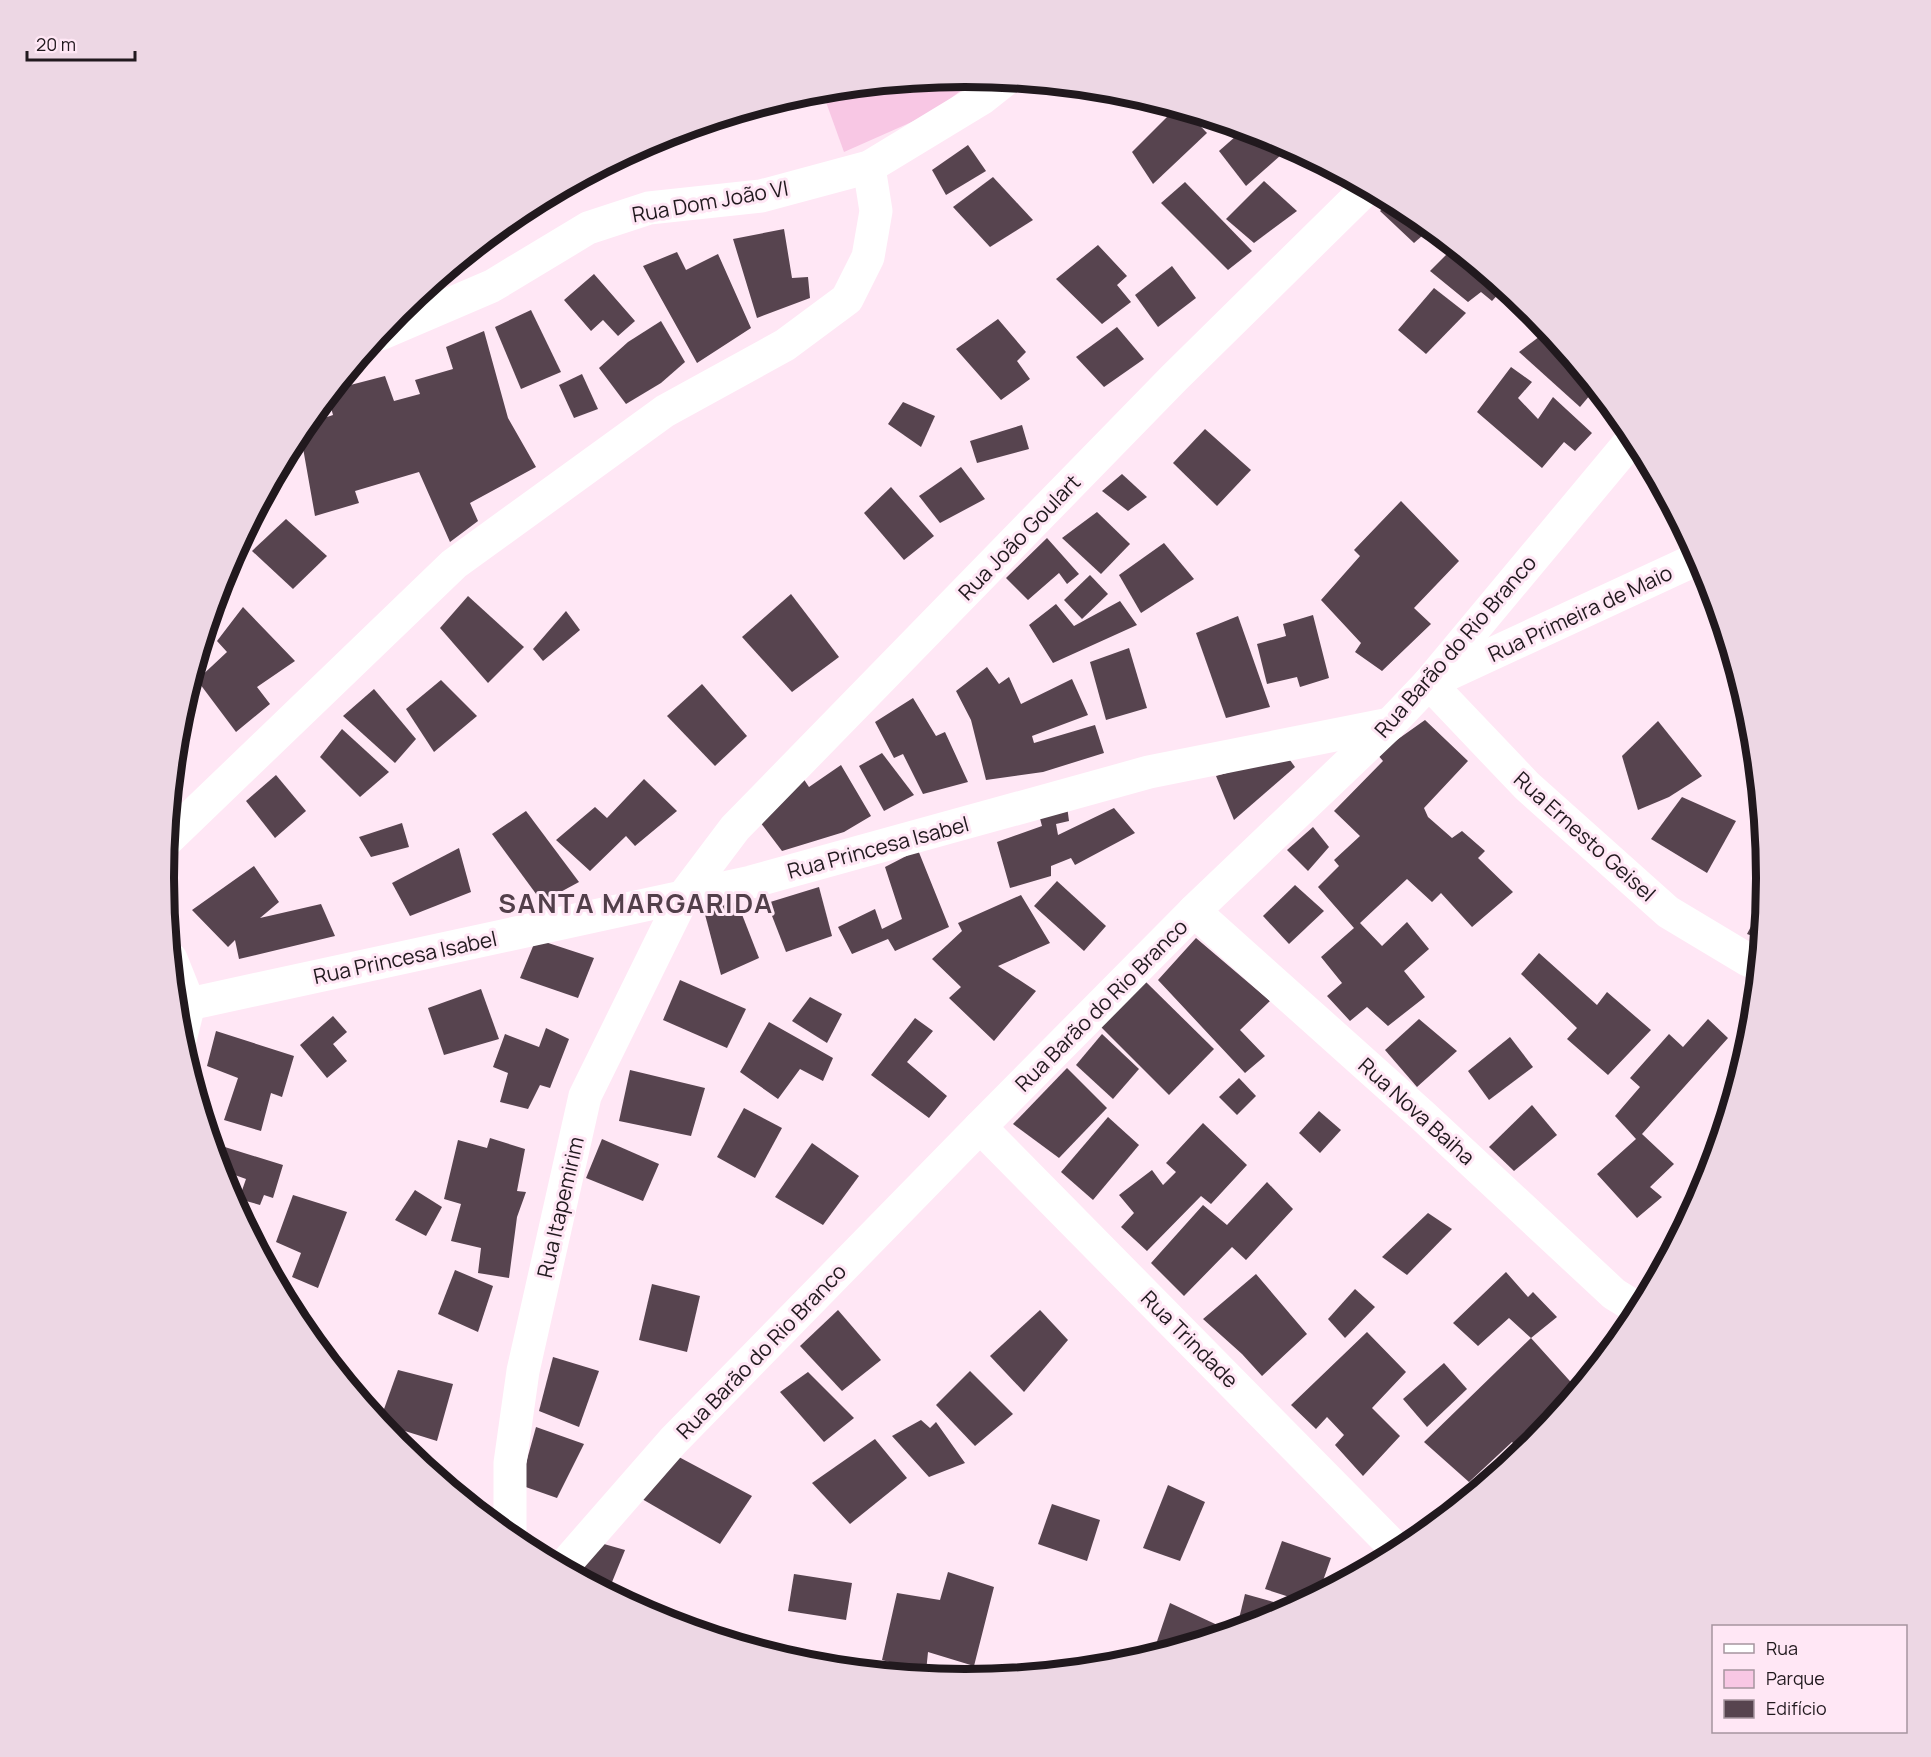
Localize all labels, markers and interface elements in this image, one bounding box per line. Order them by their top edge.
scale bar [27,24,135,62]
text: 20 m [36,32,76,56]
street label: Rua Dom João VI [630,173,790,229]
street label: Rua João Goulart [952,468,1086,606]
street label: Rua Barão do Rio Branco [1368,549,1542,743]
street label: Rua Primeira de Maio [1483,558,1677,668]
street label: Rua Ernesto Geisel [1508,765,1662,907]
street label: Rua Princesa Isabel [784,809,972,885]
district label: SANTA MARGARIDA [498,884,774,921]
street label: Rua Barão do Rio Branco [1009,913,1193,1097]
street label: Rua Princesa Isabel [311,924,499,990]
street label: Rua Nova Baiha [1353,1051,1481,1171]
street label: Rua Itapemirim [530,1134,590,1280]
street label: Rua Barão do Rio Branco [670,1257,852,1445]
street label: Rua Trindade [1135,1284,1245,1394]
legend [1712,1625,1907,1733]
text: Rua [1766,1636,1798,1660]
text: Parque [1766,1666,1825,1690]
text: Edifício [1766,1696,1827,1720]

